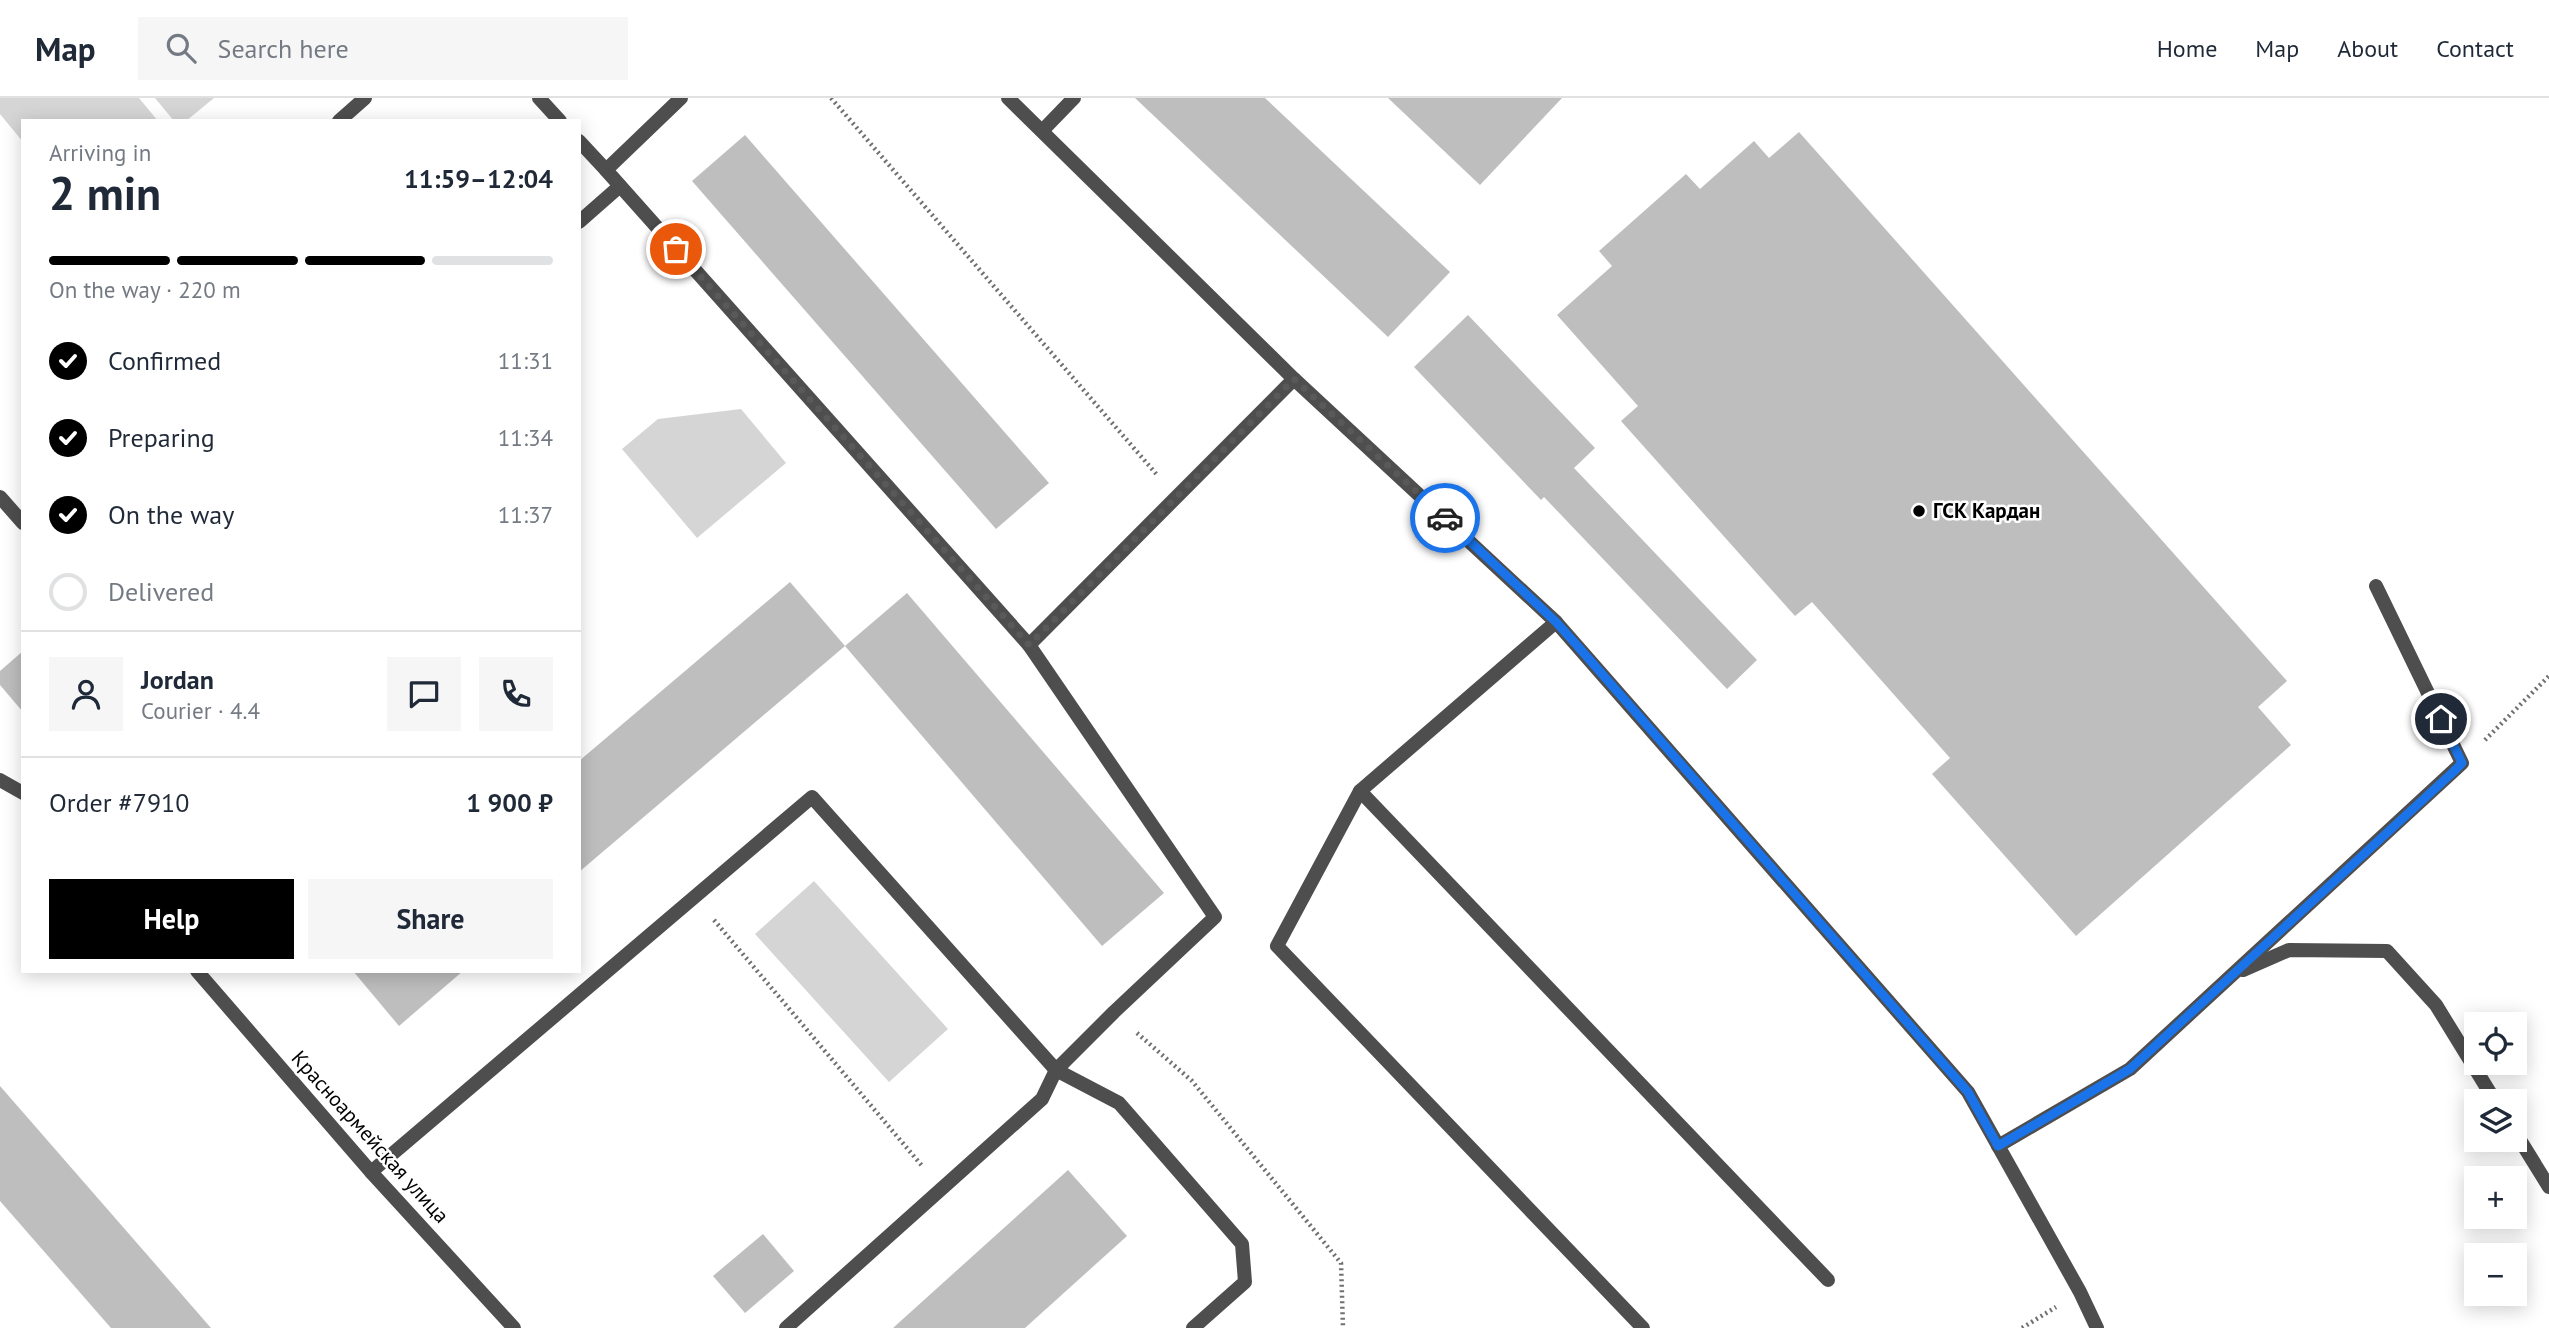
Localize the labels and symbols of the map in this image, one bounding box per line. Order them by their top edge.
pin [646,219,706,279]
courier [1410,483,1480,553]
place label: ГСК Кардан [1933,497,2040,524]
marker: ГСК Кардан [1911,503,1927,519]
pin [2411,689,2471,749]
street label: Красноармейская улица [286,1045,455,1229]

